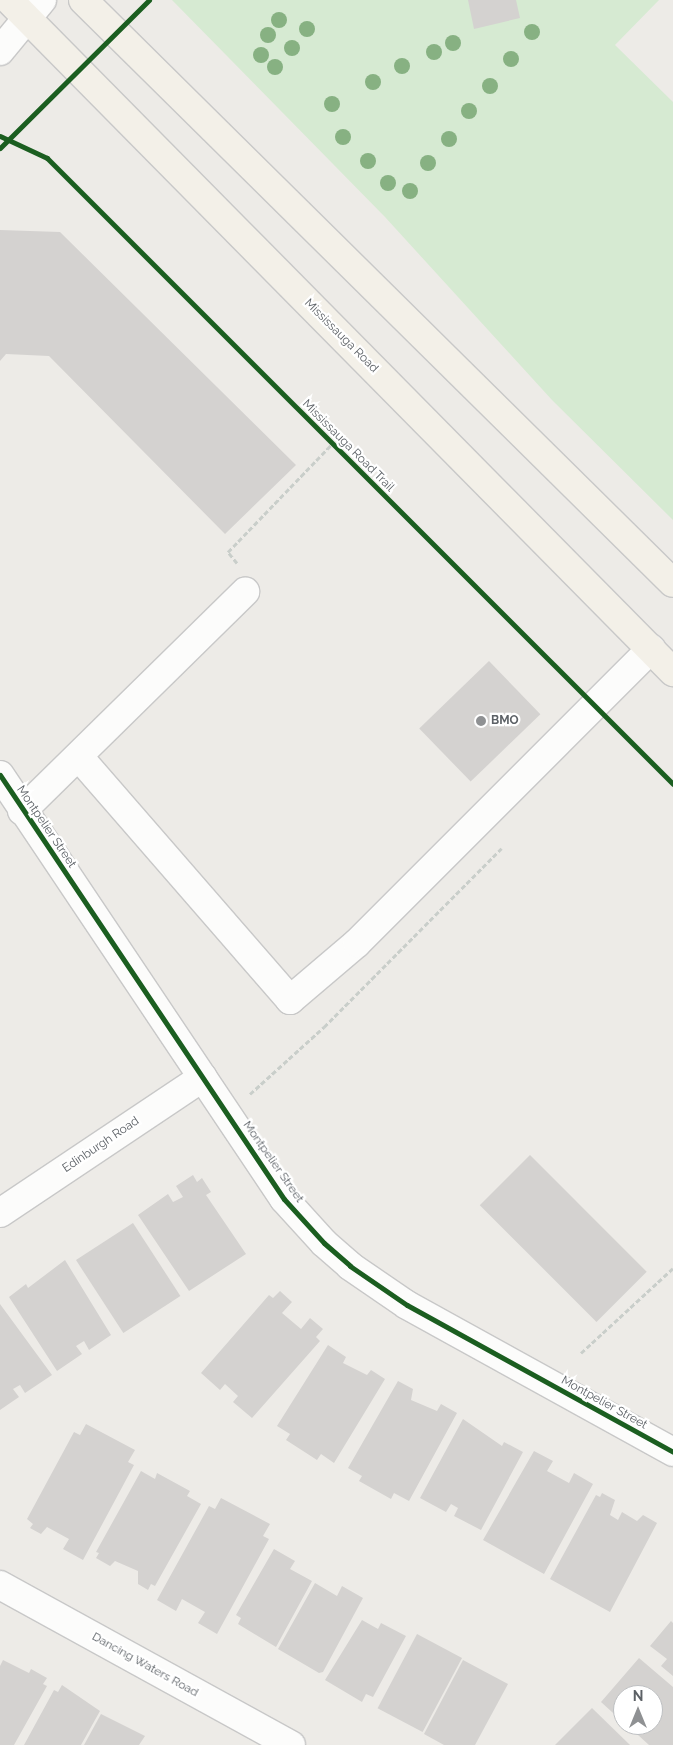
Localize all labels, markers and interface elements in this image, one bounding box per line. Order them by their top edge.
street label: Mississauga Road [301,296,381,376]
street label: Mississauga Road Trail [299,397,397,495]
place label: BMO [491,714,519,728]
marker: BMO [475,715,487,727]
street label: Montpelier Street [13,783,79,871]
street label: Edinburgh Road [60,1114,142,1176]
street label: Montpelier Street [239,1118,307,1206]
street label: Montpelier Street [558,1373,650,1433]
street label: Dancing Waters Road [89,1630,201,1700]
north arrow [613,1685,663,1735]
text: N [633,1688,643,1704]

